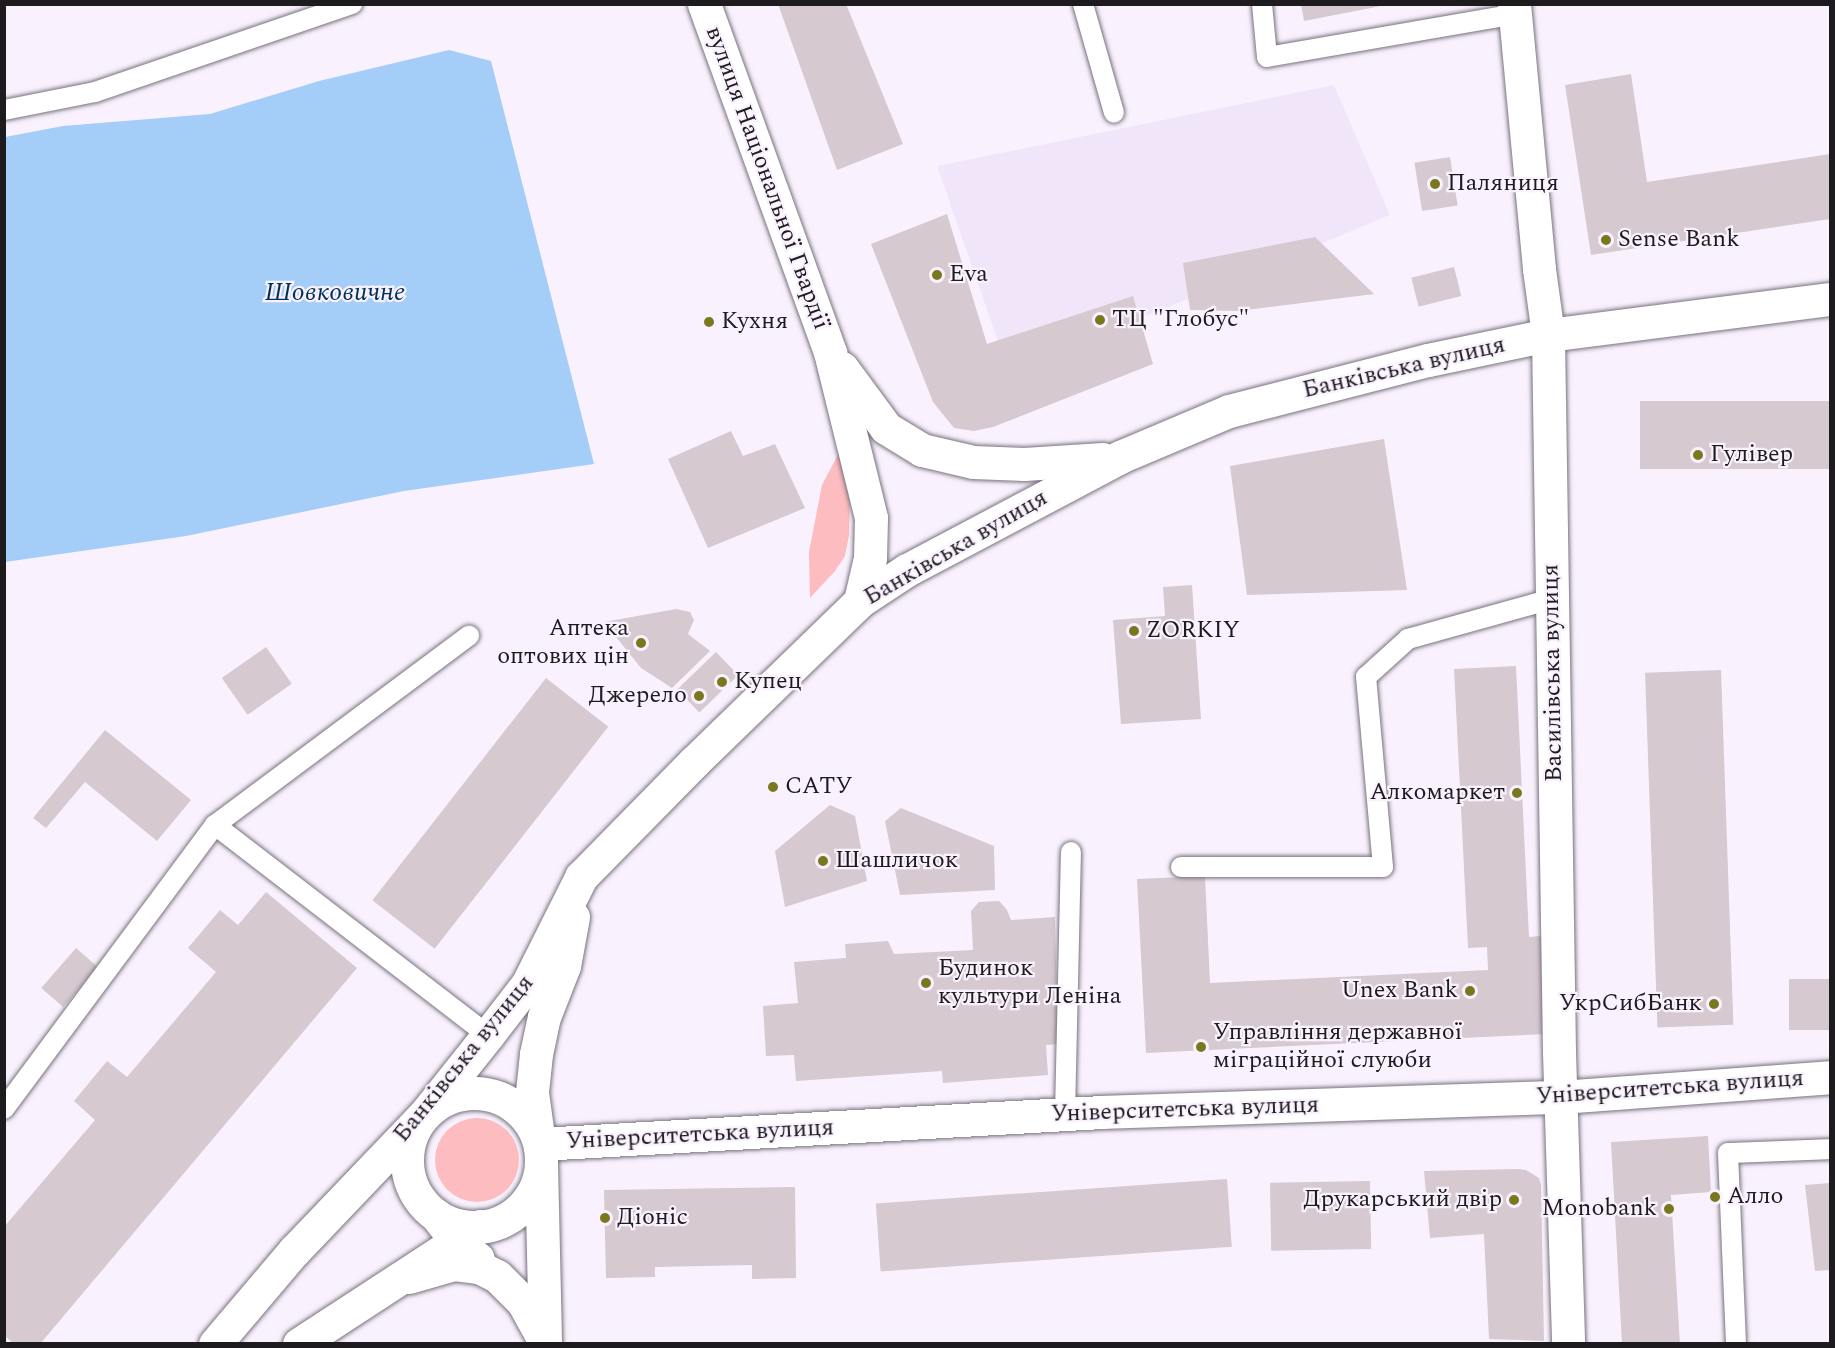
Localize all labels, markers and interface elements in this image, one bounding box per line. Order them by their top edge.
street label: вулиця Національної Гвардії [699,22,835,334]
place label: Паляниця [1447,170,1559,198]
marker: Паляниця [1428,177,1442,191]
place label: Sense Bank [1618,226,1740,254]
marker: Sense Bank [1599,233,1613,247]
place label: Eva [949,261,988,289]
marker: Eva [930,268,944,282]
water label: Шовковичне [265,277,405,309]
place label: ТЦ "Глобус" [1112,306,1249,334]
place label: Кухня [721,308,788,336]
marker: ТЦ "Глобус" [1093,313,1107,327]
marker: Кухня [702,315,716,329]
street label: Банківська вулиця [1300,331,1508,405]
place label: Гулівер [1710,441,1793,469]
marker: Гулівер [1691,448,1705,462]
street label: Банківська вулиця [859,484,1053,612]
street label: Василівська вулиця [1537,564,1569,782]
place label: Аптека оптових цін [497,615,629,671]
place label: ZORKIY [1146,617,1240,645]
marker: ZORKIY [1127,624,1141,638]
marker: Аптека оптових цін [634,636,648,650]
place label: Купец [734,668,802,696]
marker: Купец [715,675,729,689]
place label: Джерело [589,682,687,710]
marker: Джерело [692,689,706,703]
place label: САТУ [785,773,852,801]
place label: Алкомаркет [1370,779,1505,807]
marker: САТУ [766,780,780,794]
marker: Алкомаркет [1510,786,1524,800]
place label: Шашличок [835,847,958,875]
marker: Шашличок [816,854,830,868]
place label: Будинок культури Леніна [938,955,1122,1011]
street label: Банківська вулиця [388,970,540,1148]
marker: Будинок культури Леніна [919,976,933,990]
place label: Unex Bank [1341,977,1458,1005]
marker: Unex Bank [1463,984,1477,998]
place label: УкрСибБанк [1559,990,1702,1018]
marker: УкрСибБанк [1707,997,1721,1011]
place label: Управління державної міграційної слуюби [1213,1019,1462,1075]
marker: Управління державної міграційної слуюби [1194,1040,1208,1054]
street label: Університетська вулиця [1535,1064,1805,1112]
street label: Університетська вулиця [1051,1091,1319,1129]
street label: Університетська вулиця [565,1114,835,1156]
place label: Алло [1727,1183,1783,1211]
place label: Друкарський двір [1303,1186,1502,1214]
marker: Алло [1708,1190,1722,1204]
marker: Друкарський двір [1507,1193,1521,1207]
place label: Monobank [1542,1195,1657,1223]
marker: Monobank [1662,1202,1676,1216]
place label: Діоніс [617,1204,688,1232]
marker: Діоніс [598,1211,612,1225]

